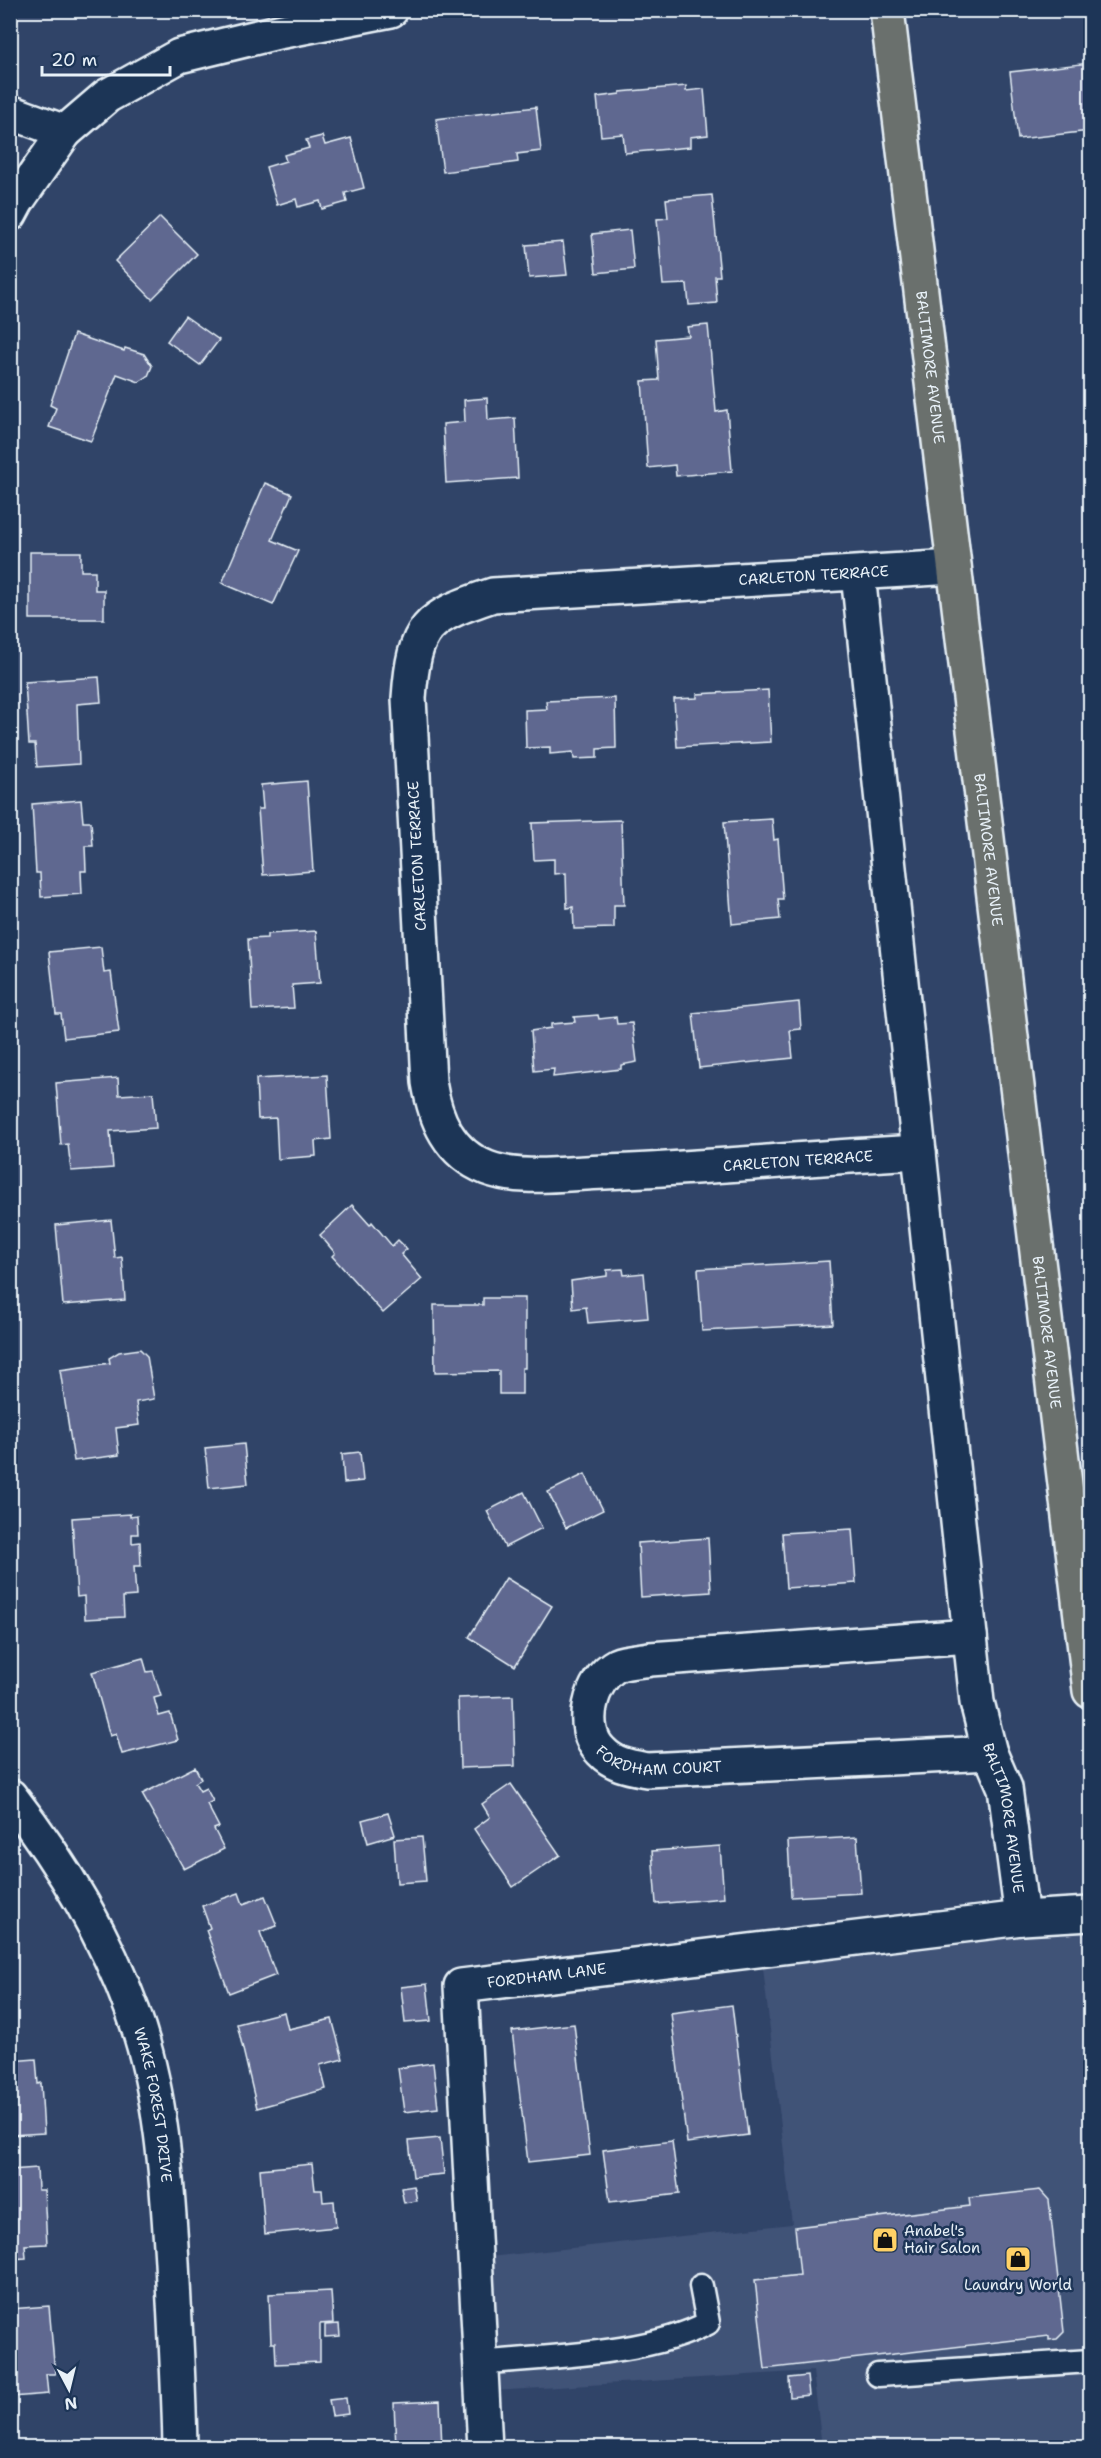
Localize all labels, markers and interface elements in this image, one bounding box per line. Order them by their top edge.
scale bar [42,39,170,77]
text: 20 m [51,48,97,72]
street label: BALTIMORE AVENUE [911,290,949,445]
street label: CARLETON TERRACE [738,561,889,590]
street label: BALTIMORE AVENUE [969,772,1008,928]
street label: CARLETON TERRACE [403,780,431,932]
street label: CARLETON TERRACE [722,1146,874,1176]
street label: BALTIMORE AVENUE [1028,1255,1066,1410]
street label: FORDHAM COURT [591,1741,722,1780]
street label: BALTIMORE AVENUE [978,1741,1029,1894]
street label: FORDHAM LANE [486,1958,608,1993]
street label: WAKE FOREST DRIVE [129,2025,176,2183]
place label: Anabel's Hair Salon [904,2221,980,2258]
shop icon: Anabel's Hair Salon [870,2225,900,2255]
shop icon: Laundry World [1003,2244,1033,2274]
place label: Laundry World [964,2275,1072,2295]
north arrow [39,2359,99,2419]
text: N [63,2392,78,2415]

